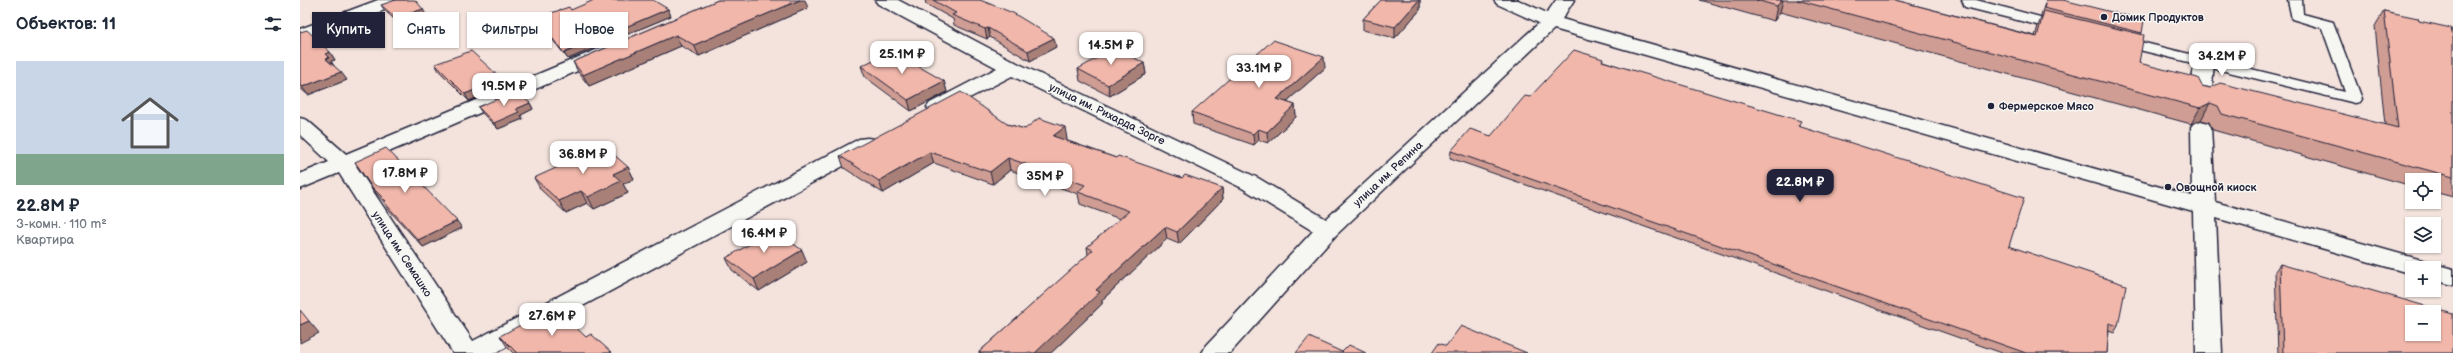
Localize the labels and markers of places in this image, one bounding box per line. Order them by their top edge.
place label: Домик Продуктов [2112,11,2204,24]
marker: Домик Продуктов [2099,12,2109,22]
pin: 14.5M ₽ [1074,32,1148,66]
pin: 25.1M ₽ [865,41,939,75]
pin: 34.2M ₽ [2185,43,2259,77]
pin: 33.1M ₽ [1222,55,1296,89]
pin: 19.5M ₽ [467,73,541,107]
place label: Фермерское Мясо [1999,100,2094,113]
marker: Фермерское Мясо [1986,101,1996,111]
pin: 36.8M ₽ [546,141,620,175]
pin: 17.8M ₽ [368,160,442,194]
pin: 35M ₽ [1017,163,1073,197]
pin: 22.8M ₽ [1763,169,1837,203]
place label: Овощной киоск [2176,181,2257,194]
marker: Овощной киоск [2163,182,2173,192]
pin: 16.4M ₽ [727,220,801,254]
pin: 27.6M ₽ [515,303,589,337]

